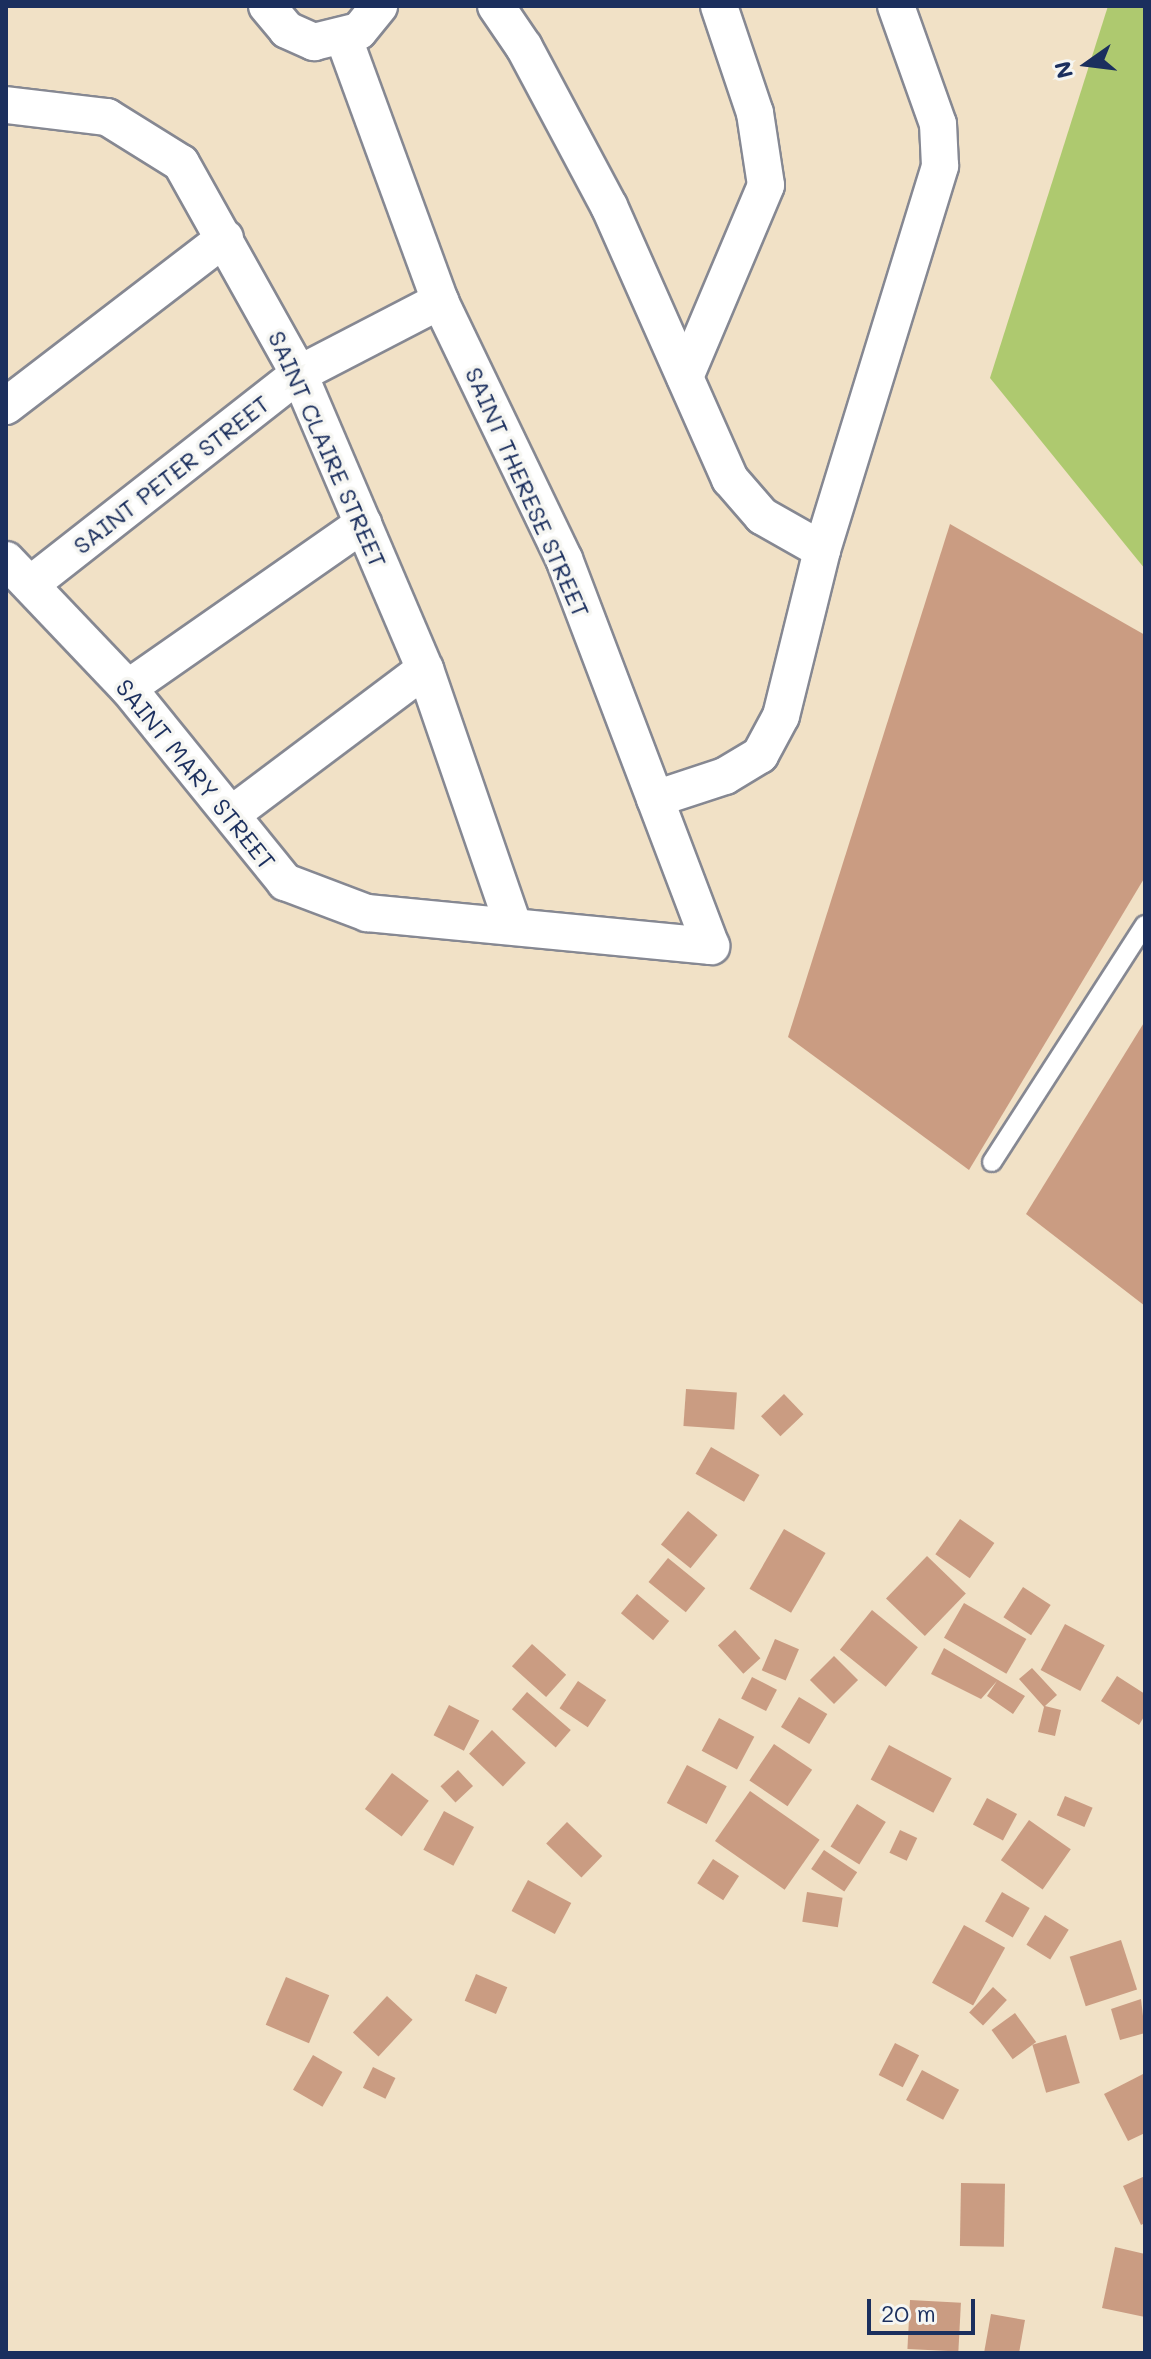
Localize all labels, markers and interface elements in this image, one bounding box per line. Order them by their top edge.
north arrow [1047,24,1127,104]
text: N [1047,58,1079,82]
street label: SAINT CLAIRE STREET [263,326,393,572]
street label: SAINT THERESE STREET [460,362,596,622]
street label: SAINT PETER STREET [67,388,275,560]
street label: SAINT MARY STREET [110,673,282,875]
scale bar [871,2283,979,2333]
text: 20 m [881,2297,936,2328]

